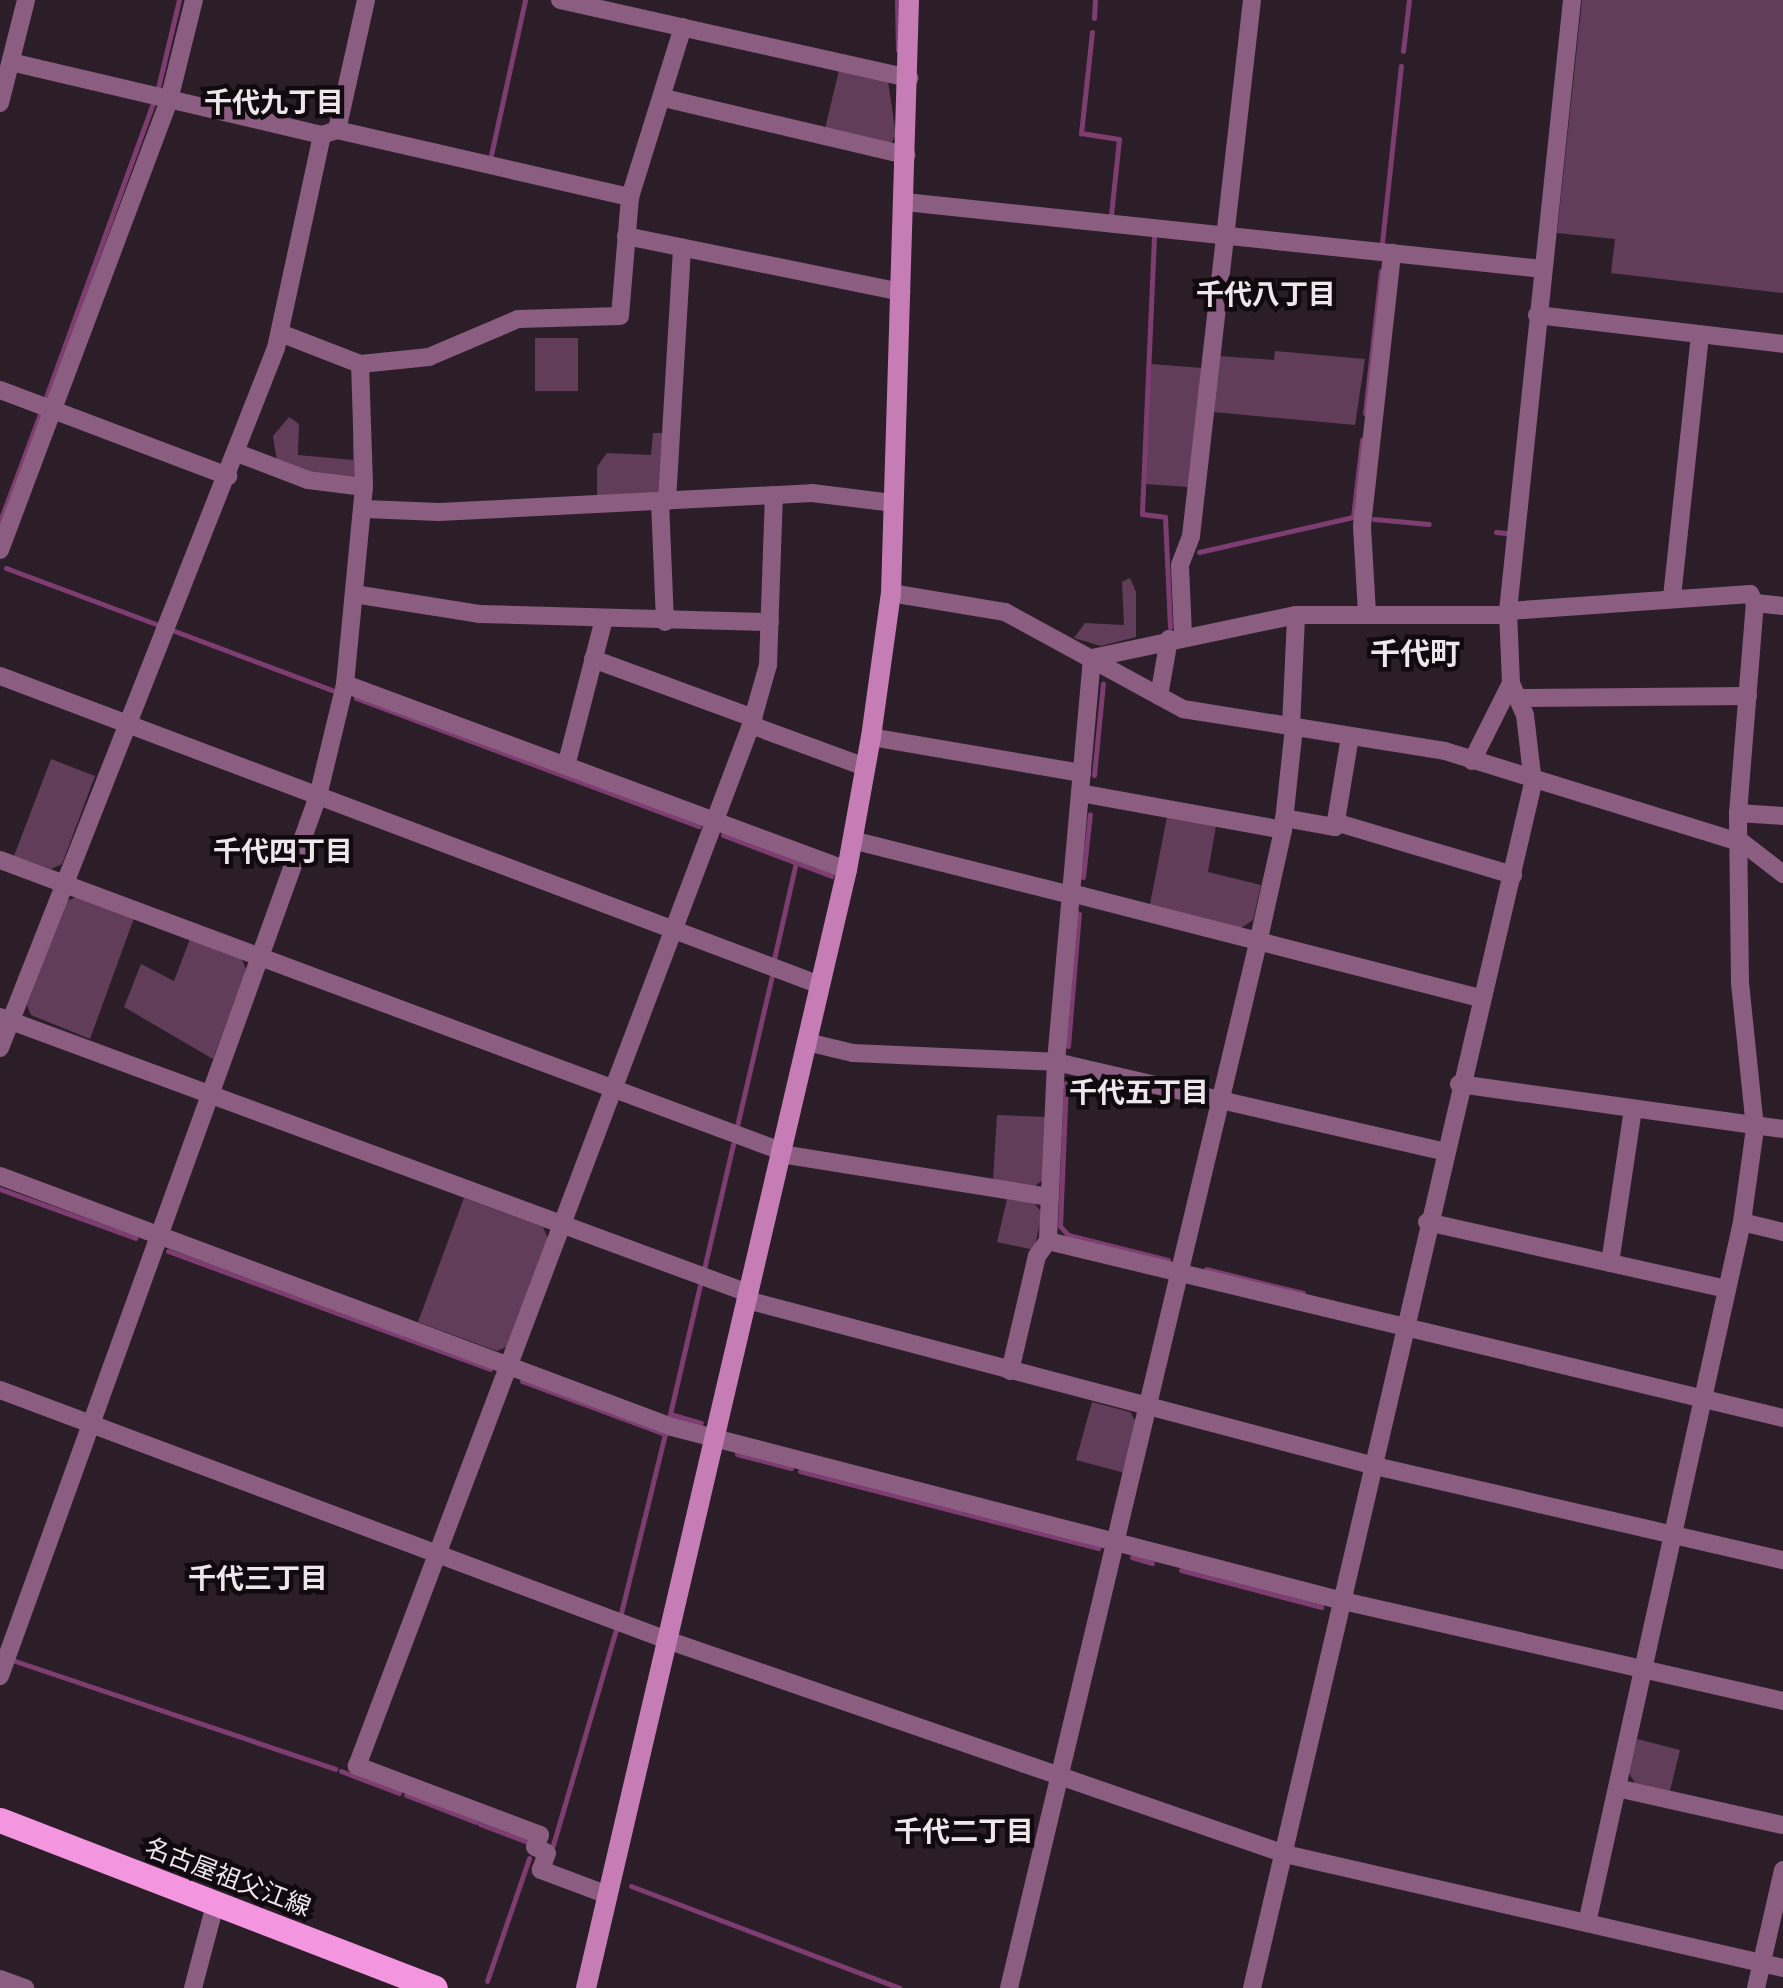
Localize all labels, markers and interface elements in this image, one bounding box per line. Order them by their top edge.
district label: 千代九丁目 [204,85,344,119]
district label: 千代八丁目 [1196,277,1336,311]
district label: 千代町 [1370,635,1460,671]
district label: 千代四丁目 [213,834,353,868]
district label: 千代五丁目 [1069,1075,1209,1109]
district label: 千代三丁目 [188,1561,328,1595]
district label: 千代二丁目 [894,1814,1034,1848]
street label: 名古屋祖父江線 [141,1832,315,1922]

